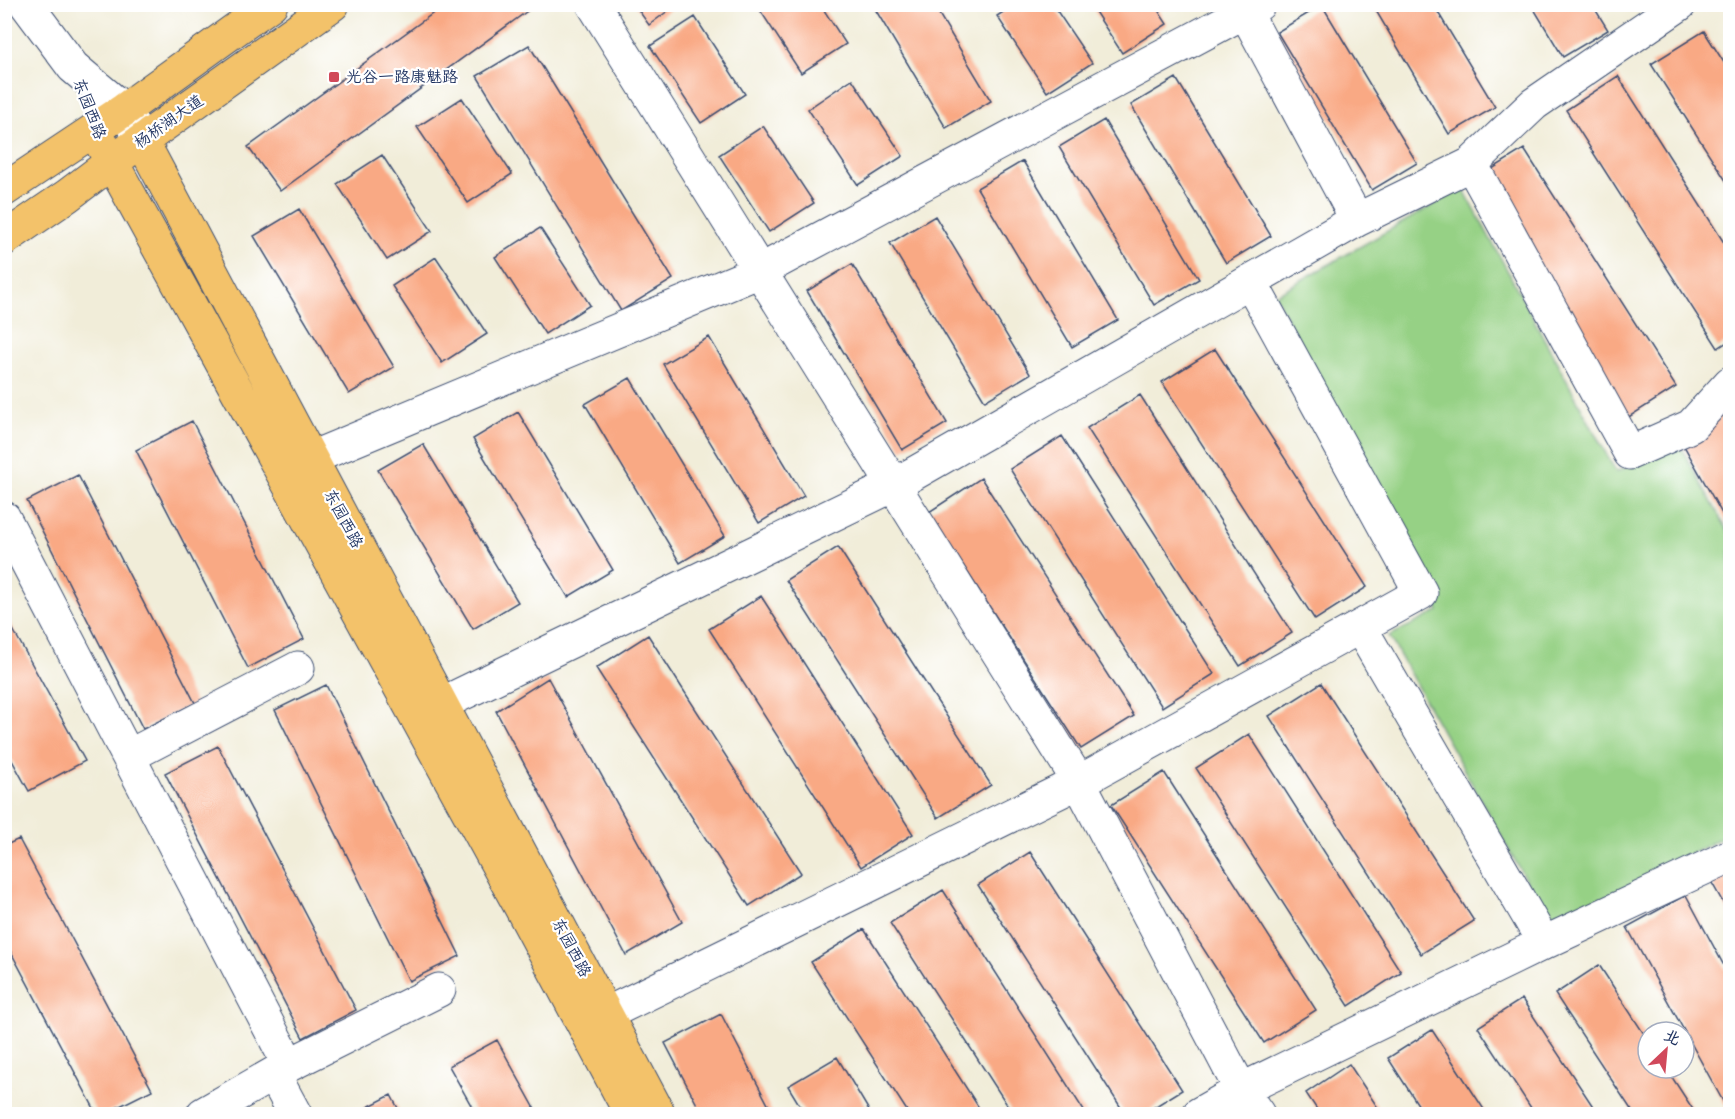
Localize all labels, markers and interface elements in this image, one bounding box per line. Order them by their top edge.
place label: 光谷一路康魅路 [346,65,458,90]
marker: 光谷一路康魅路 [327,70,341,84]
street label: 东园西路 [66,75,112,143]
street label: 杨桥湖大道 [129,89,209,155]
street label: 东园西路 [317,485,369,553]
street label: 东园西路 [545,914,597,982]
north arrow [1636,1020,1696,1080]
text: 北 [1659,1023,1685,1053]

